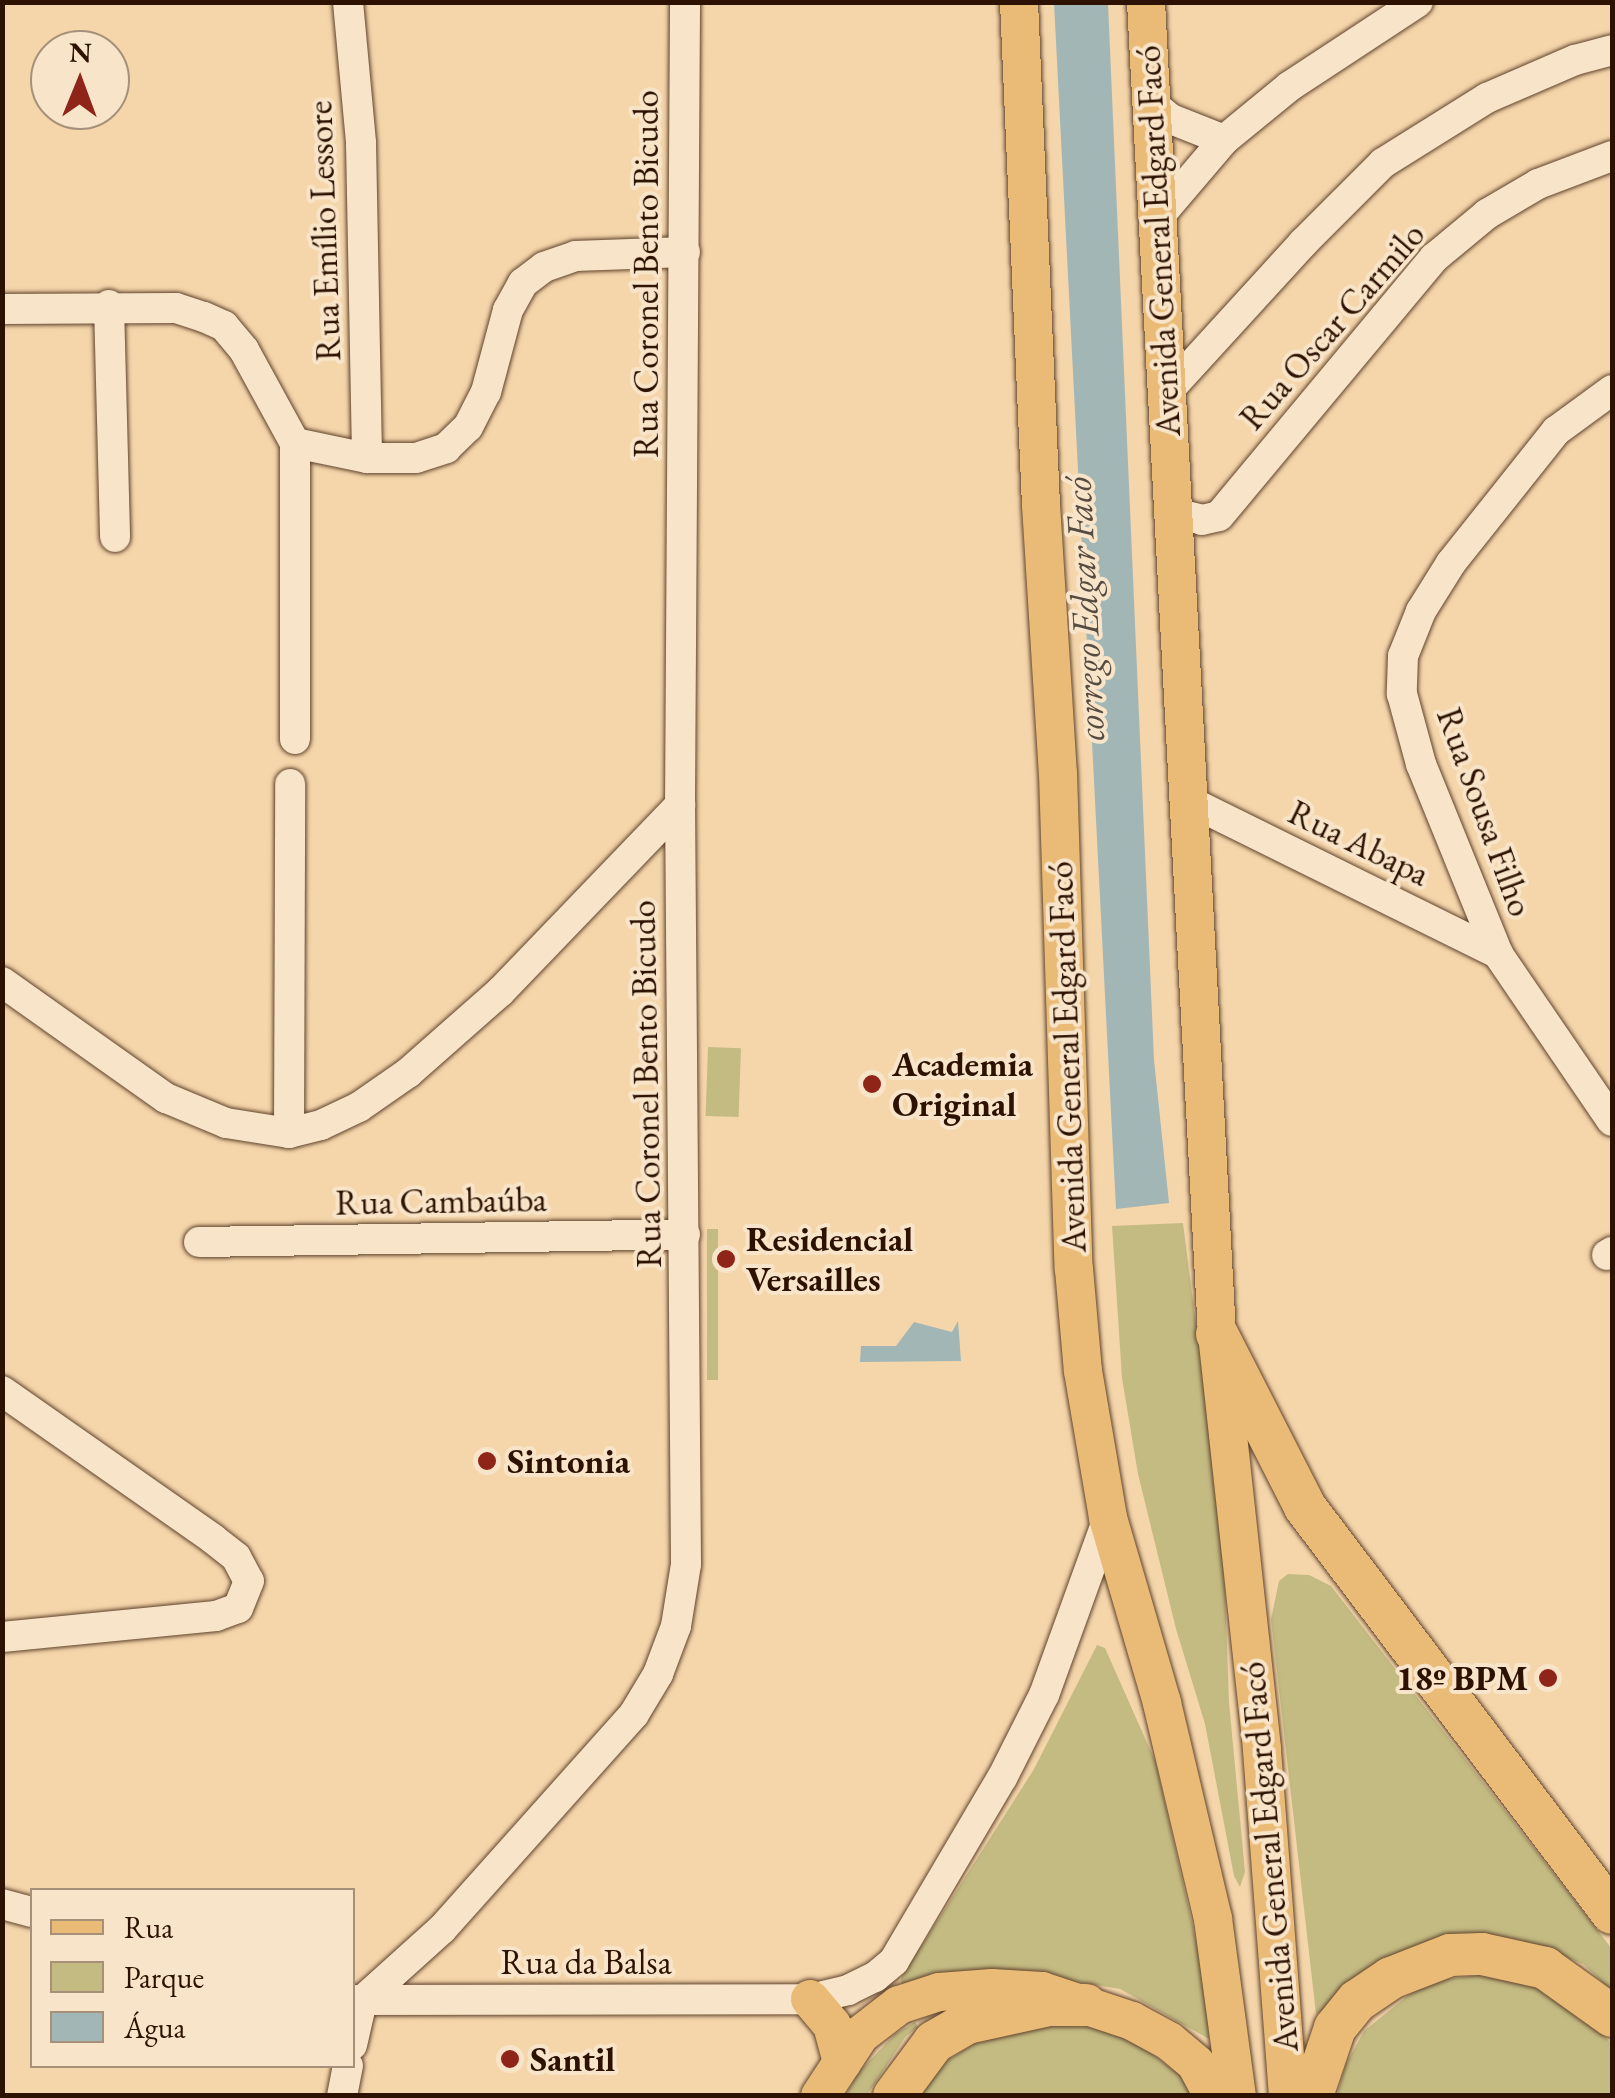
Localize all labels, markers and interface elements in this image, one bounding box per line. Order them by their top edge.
north arrow [30,30,130,130]
text: N [69,34,92,70]
street label: Avenida General Edgard Facó [1127,44,1189,438]
street label: Rua Coronel Bento Bicudo [625,90,667,458]
street label: Rua Emílio Lessore [298,100,350,362]
street label: Rua Oscar Carmilo [1231,214,1433,438]
water label: corrego Edgar Facó [1054,476,1114,742]
street label: Rua Sousa Filho [1428,702,1542,922]
street label: Rua Abapa [1282,791,1436,895]
street label: Avenida General Edgard Facó [1039,860,1095,1254]
street label: Rua Coronel Bento Bicudo [622,900,670,1268]
place label: Academia Original [892,1043,1033,1125]
marker: Academia Original [861,1073,883,1095]
street label: Rua Cambaúba [335,1178,547,1224]
place label: Residencial Versailles [746,1218,913,1300]
marker: Residencial Versailles [715,1248,737,1270]
place label: Sintonia [507,1440,630,1482]
marker: Sintonia [476,1450,498,1472]
place label: 18º BPM [1396,1657,1528,1699]
street label: Avenida General Edgard Facó [1231,1660,1307,2054]
marker: 18º BPM [1537,1667,1559,1689]
legend [30,1888,355,2068]
text: Rua [124,1908,173,1947]
street label: Rua da Balsa [500,1941,672,1983]
text: Parque [124,1958,204,1997]
text: Água [124,2008,186,2047]
place label: Santil [530,2038,615,2080]
marker: Santil [499,2048,521,2070]

